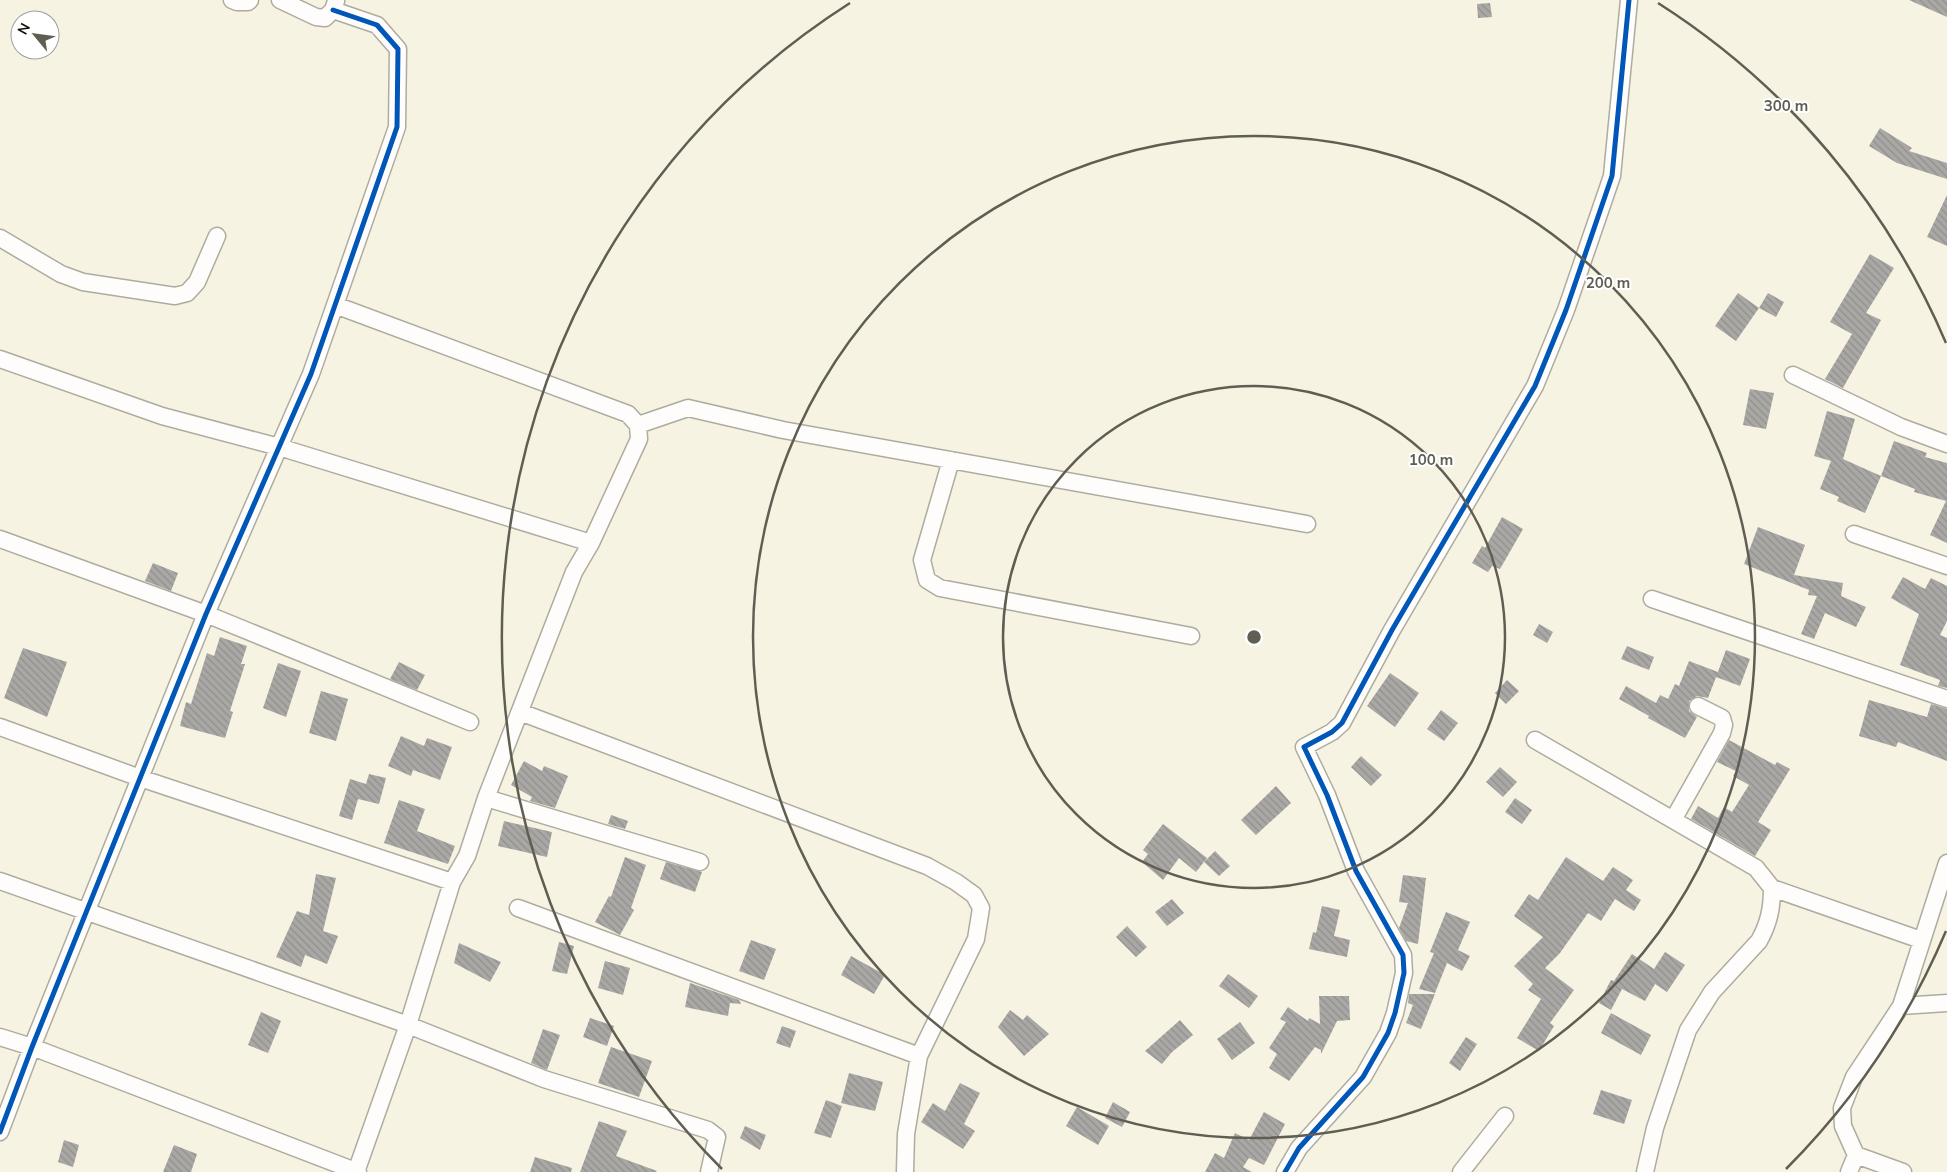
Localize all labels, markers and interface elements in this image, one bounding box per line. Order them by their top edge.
north arrow [10,10,60,60]
text: N [13,20,34,38]
text: 300 m [1764,96,1808,115]
text: 200 m [1586,273,1630,292]
text: 100 m [1409,450,1453,469]
centre of rings [1245,628,1263,646]

